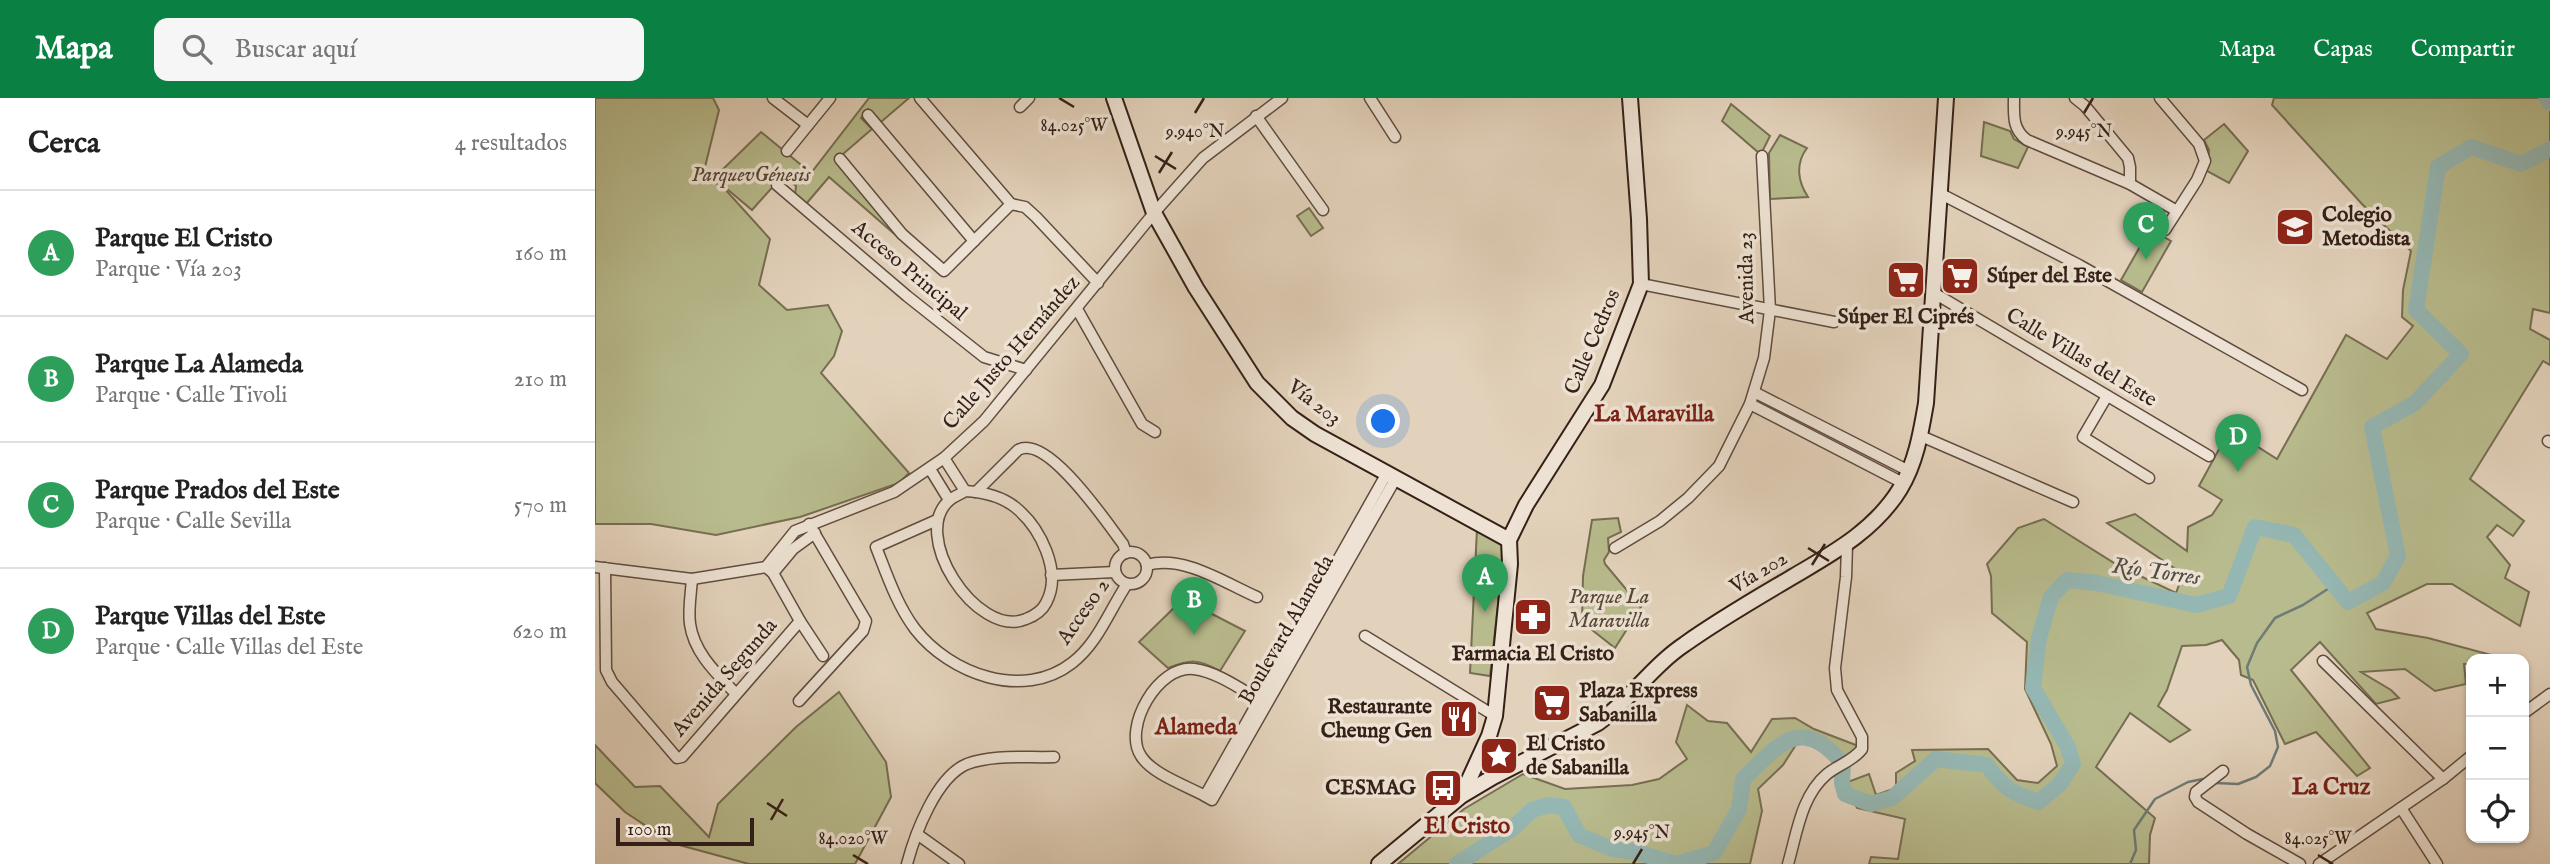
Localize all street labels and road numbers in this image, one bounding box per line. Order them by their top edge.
street label: Acceso Principal [845,214,972,327]
street label: Avenida 23 [1733,232,1761,325]
street label: Calle Justo Hernández [937,270,1087,436]
street label: Calle Cedros [1559,285,1627,399]
street label: Calle Villas del Este [2001,302,2162,414]
street label: Vía 203 [1281,373,1346,432]
street label: Vía 202 [1724,545,1793,601]
street label: Boulevard Alameda [1233,550,1341,710]
street label: Acceso 2 [1051,573,1117,651]
street label: Avenida Segunda [666,612,784,744]

